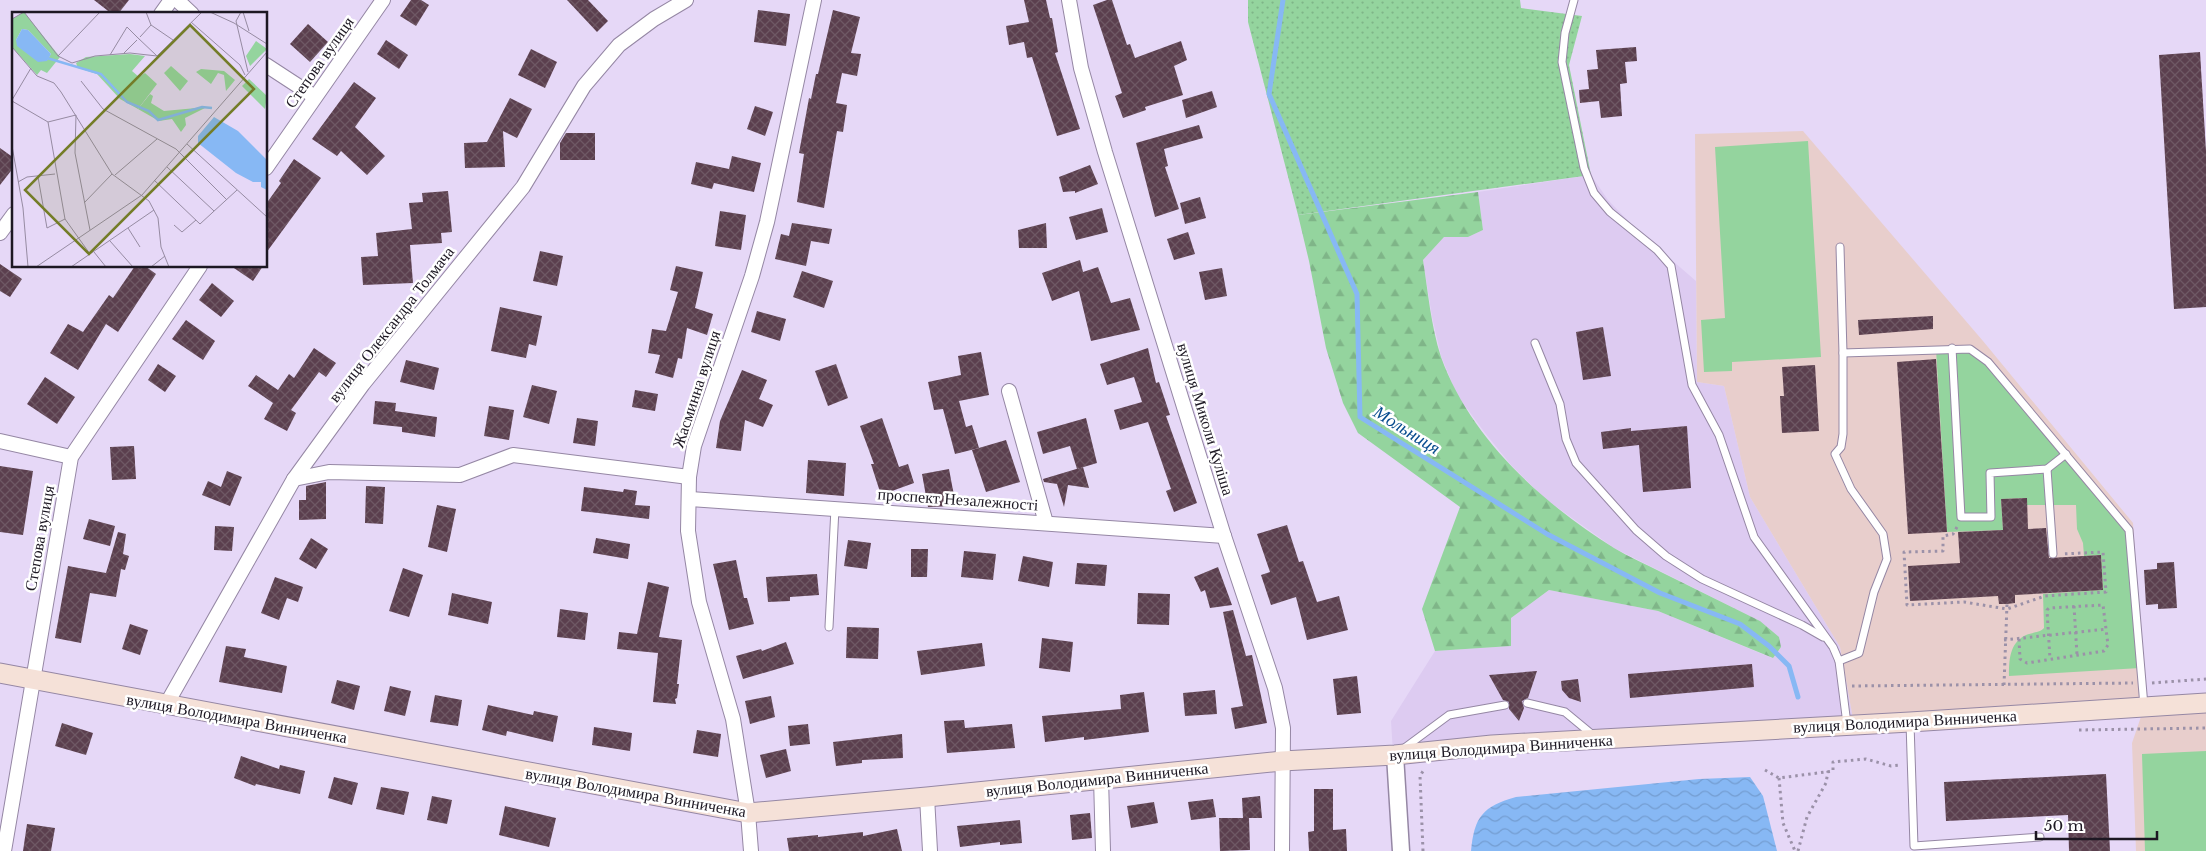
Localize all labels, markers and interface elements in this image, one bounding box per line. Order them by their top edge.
inset map [12,12,268,268]
street label: Степова вулиця [280,12,358,112]
street label: вулиця Олександра Толмача [324,242,458,406]
street label: Жасминна вулиця [668,327,725,450]
street label: вулиця Миколи Куліша [1173,340,1239,498]
water label: Мольниця [1369,400,1444,459]
street label: Степова вулиця [20,483,58,592]
street label: проспект Незалежності [877,483,1040,515]
street label: вулиця Володимира Винниченка [125,689,349,747]
street label: вулиця Володимира Винниченка [1793,705,2017,737]
street label: вулиця Володимира Винниченка [1389,729,1613,765]
street label: вулиця Володимира Винниченка [985,757,1209,801]
street label: вулиця Володимира Винниченка [524,763,748,821]
scale bar [2036,808,2157,840]
text: 50 m [2044,816,2084,835]

